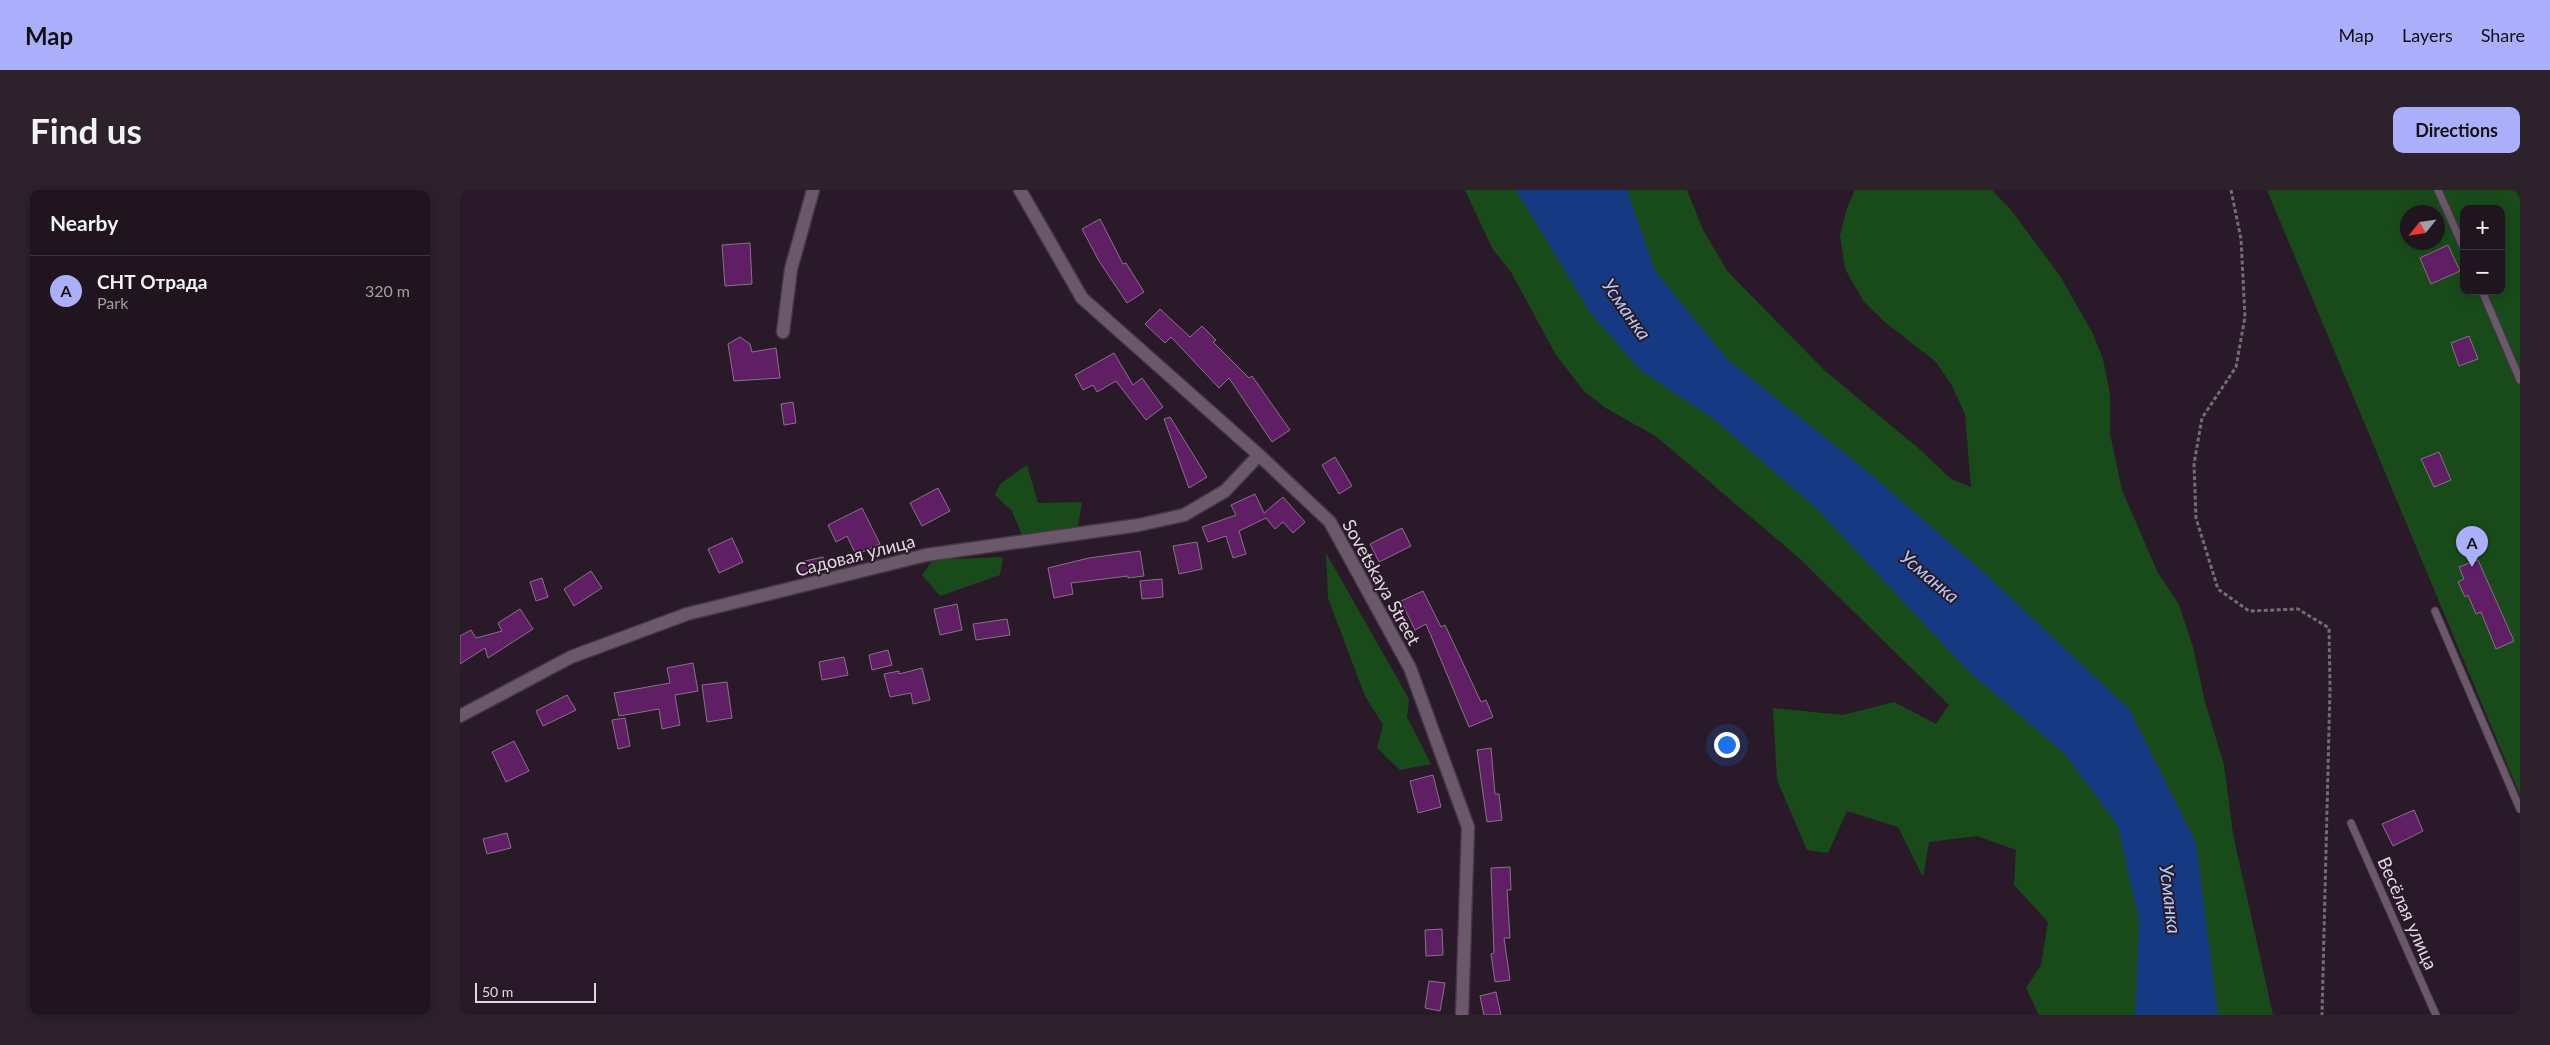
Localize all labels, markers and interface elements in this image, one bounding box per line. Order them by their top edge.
text: Map [25,21,73,50]
text: Map [2338,24,2374,46]
text: Layers [2402,24,2453,46]
text: Share [2481,24,2525,46]
button: Directions [2393,107,2520,153]
text: Find us [30,109,142,151]
north arrow [2400,205,2445,250]
map controls [2460,205,2505,295]
button: + [2460,205,2505,250]
text: Nearby [50,210,118,235]
button: − [2460,250,2505,295]
text: СНТ Отрада [97,270,207,293]
water label: Усманка [1598,274,1656,344]
text: A [60,281,72,300]
text: 320 m [365,281,410,300]
text: Park [97,293,128,312]
street label: Sovetskaya Street [1338,515,1426,649]
pin: A [2456,526,2488,567]
street label: Садовая улица [793,529,917,581]
water label: Усманка [1896,545,1964,607]
your location [1714,732,1740,758]
street label: Весёлая улица [2373,853,2443,973]
water label: Усманка [2155,863,2187,935]
scale bar [475,980,596,1003]
text: 50 m [482,983,513,1000]

